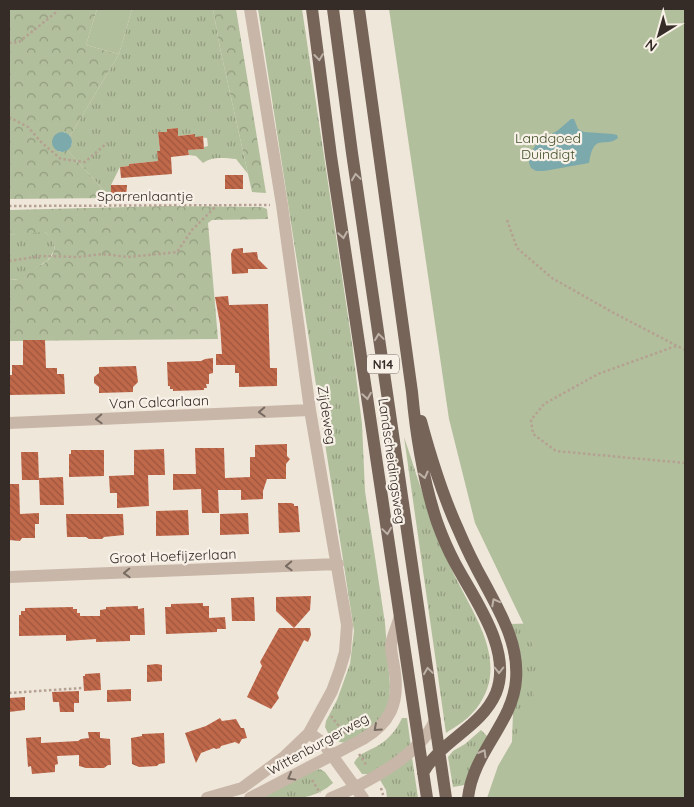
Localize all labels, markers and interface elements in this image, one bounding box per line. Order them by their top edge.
north arrow [634,10,684,60]
text: N [642,35,661,56]
one-way arrow [313,53,323,61]
park label: Landgoed Duindigt [515,129,581,163]
one-way arrow [351,172,361,181]
street label: Sparrenlaantje [97,187,193,205]
one-way arrow [337,232,348,240]
one-way arrow [374,333,385,341]
road number: N14 [367,354,399,374]
street label: Zijdeweg [313,384,341,446]
street label: Van Calcarlaan [109,391,209,413]
one-way arrow [361,393,372,401]
street label: Landscheidingsweg [374,397,410,525]
one-way arrow [257,407,265,418]
one-way arrow [95,414,103,425]
one-way arrow [418,470,429,479]
one-way arrow [381,527,391,536]
street label: Groot Hoefijzerlaan [109,545,237,567]
one-way arrow [285,561,293,572]
one-way arrow [122,567,130,578]
one-way arrow [491,599,501,608]
one-way arrow [494,666,504,674]
one-way arrow [423,667,433,676]
street label: Wittenburgerweg [264,709,372,779]
one-way arrow [374,723,383,732]
one-way arrow [477,749,487,758]
one-way arrow [287,771,296,781]

